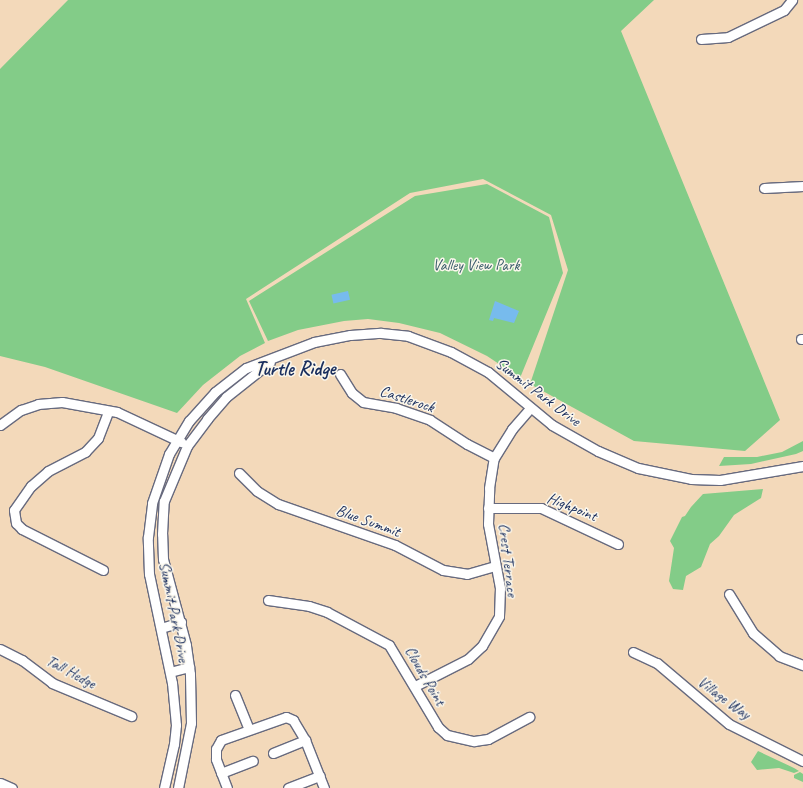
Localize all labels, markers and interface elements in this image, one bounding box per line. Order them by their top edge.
park label: Valley View Park [432,255,520,275]
street label: Summit Park Drive [491,354,585,430]
district label: Turtle Ridge [255,356,335,380]
street label: Castlerock [377,381,437,417]
street label: Highpoint [544,488,600,526]
street label: Blue Summit [333,501,403,541]
street label: Crest Terrace [494,522,522,598]
street label: Summit Park Drive [155,560,193,664]
street label: Clouds Point [400,643,450,709]
street label: Tall Hedge [43,651,99,693]
street label: Village Way [694,672,754,724]

